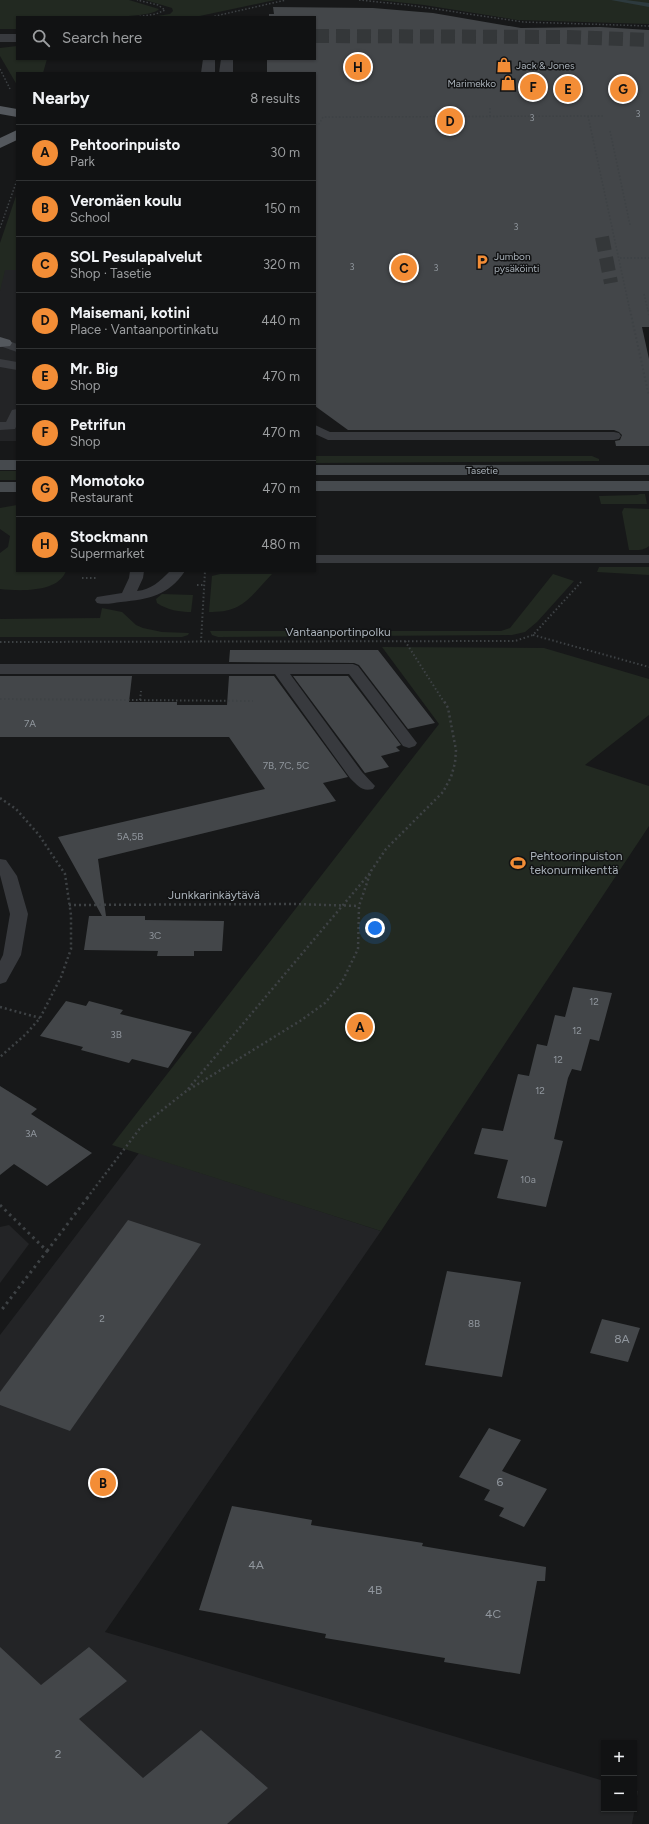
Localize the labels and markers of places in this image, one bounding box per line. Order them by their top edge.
pin: H [345,52,371,82]
shop icon: Jack & Jones [495,56,513,74]
place label: Jack & Jones [516,59,575,72]
pin: F [520,72,546,102]
shop icon: Marimekko [499,74,517,92]
pin: E [555,74,581,104]
pin: G [610,74,636,104]
place label: Marimekko [447,77,496,90]
pin: D [437,106,463,136]
place label: Jumbon pysäköinti [494,250,539,275]
pin: C [391,253,417,283]
parking icon: Jumbon pysäköinti [473,253,491,271]
place label: Pehtoorinpuiston tekonurmikenttä [530,849,623,877]
sports icon: Pehtoorinpuiston tekonurmikenttä [509,854,527,872]
pin: A [347,1012,373,1042]
pin: B [90,1468,116,1498]

